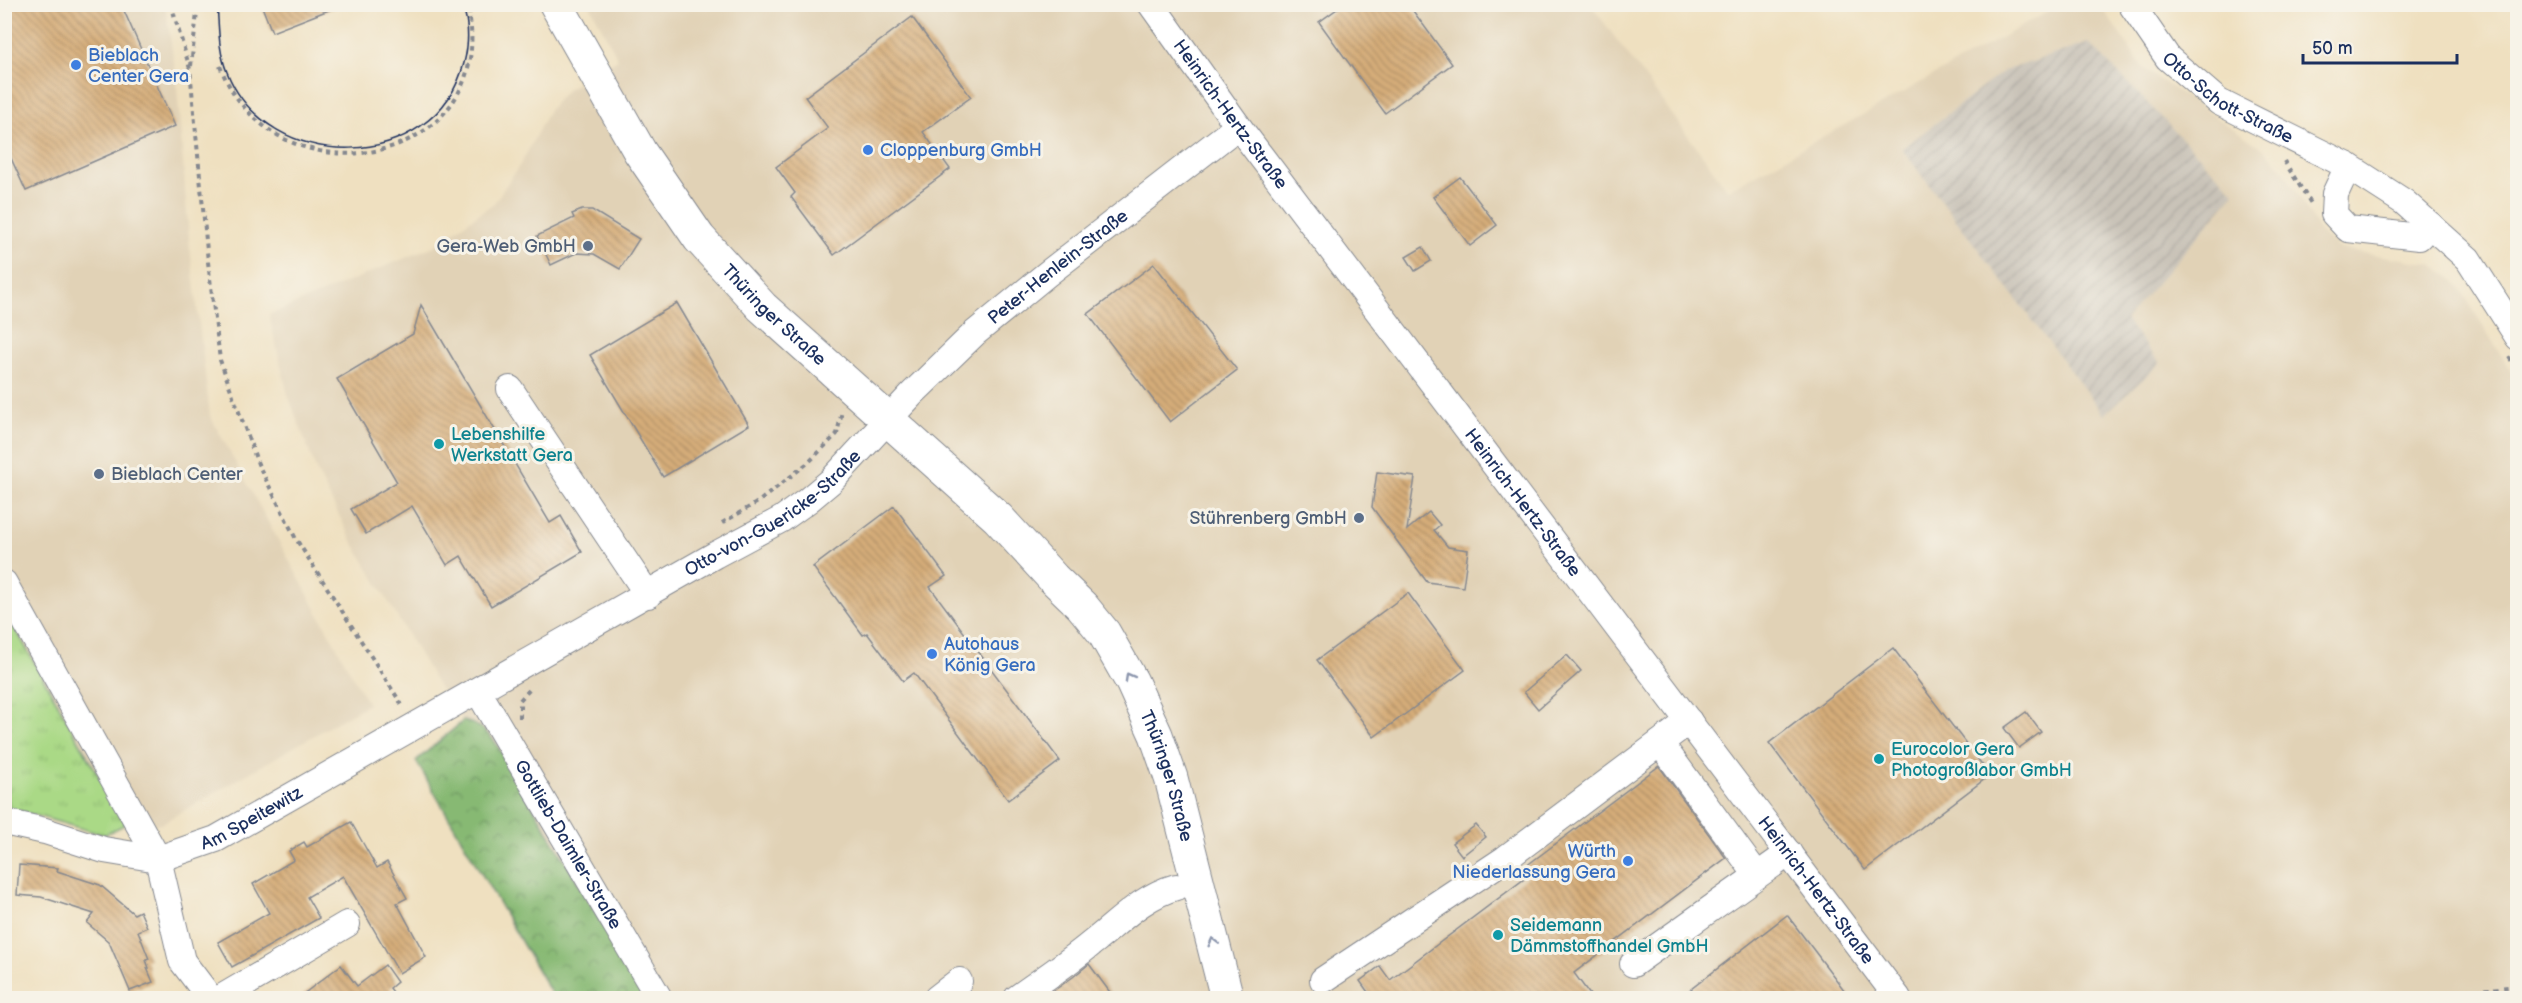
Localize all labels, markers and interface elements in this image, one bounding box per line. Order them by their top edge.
scale bar [2303,27,2458,65]
street label: Heinrich-Hertz-Straße [1169,36,1292,194]
text: 50 m [2312,38,2353,59]
place label: Bieblach Center Gera [88,45,189,87]
street label: Otto-Schott-Straße [2158,48,2297,148]
marker: Bieblach Center Gera [69,58,83,72]
place label: Cloppenburg GmbH [880,140,1042,161]
marker: Cloppenburg GmbH [861,143,875,157]
street label: Peter-Henlein-Straße [984,205,1133,329]
place label: Gera-Web GmbH [437,236,576,257]
marker: Gera-Web GmbH [581,239,595,253]
street label: Thüringer Straße [717,260,830,370]
place label: Lebenshilfe Werkstatt Gera [451,424,573,466]
street label: Heinrich-Hertz-Straße [1460,425,1585,581]
marker: Lebenshilfe Werkstatt Gera [432,437,446,451]
street label: Otto-von-Guericke-Straße [681,446,866,581]
place label: Bieblach Center [111,464,243,485]
marker: Bieblach Center [92,467,106,481]
place label: Stührenberg GmbH [1189,508,1347,529]
marker: Stührenberg GmbH [1352,511,1366,525]
place label: Autohaus König Gera [944,634,1036,676]
marker: Autohaus König Gera [925,647,939,661]
one-way arrow [1125,673,1136,683]
street label: Thüringer Straße [1135,707,1197,844]
place label: Eurocolor Gera Photogroßlabor GmbH [1891,739,2072,781]
marker: Eurocolor Gera Photogroßlabor GmbH [1872,752,1886,766]
street label: Gottlieb-Daimler-Straße [510,756,626,933]
street label: Am Speitewitz [198,782,306,854]
street label: Heinrich-Hertz-Straße [1753,812,1879,969]
place label: Würth Niederlassung Gera [1452,841,1616,883]
marker: Würth Niederlassung Gera [1621,854,1635,868]
place label: Seidemann Dämmstoffhandel GmbH [1510,915,1709,957]
marker: Seidemann Dämmstoffhandel GmbH [1491,928,1505,942]
one-way arrow [1207,937,1220,947]

